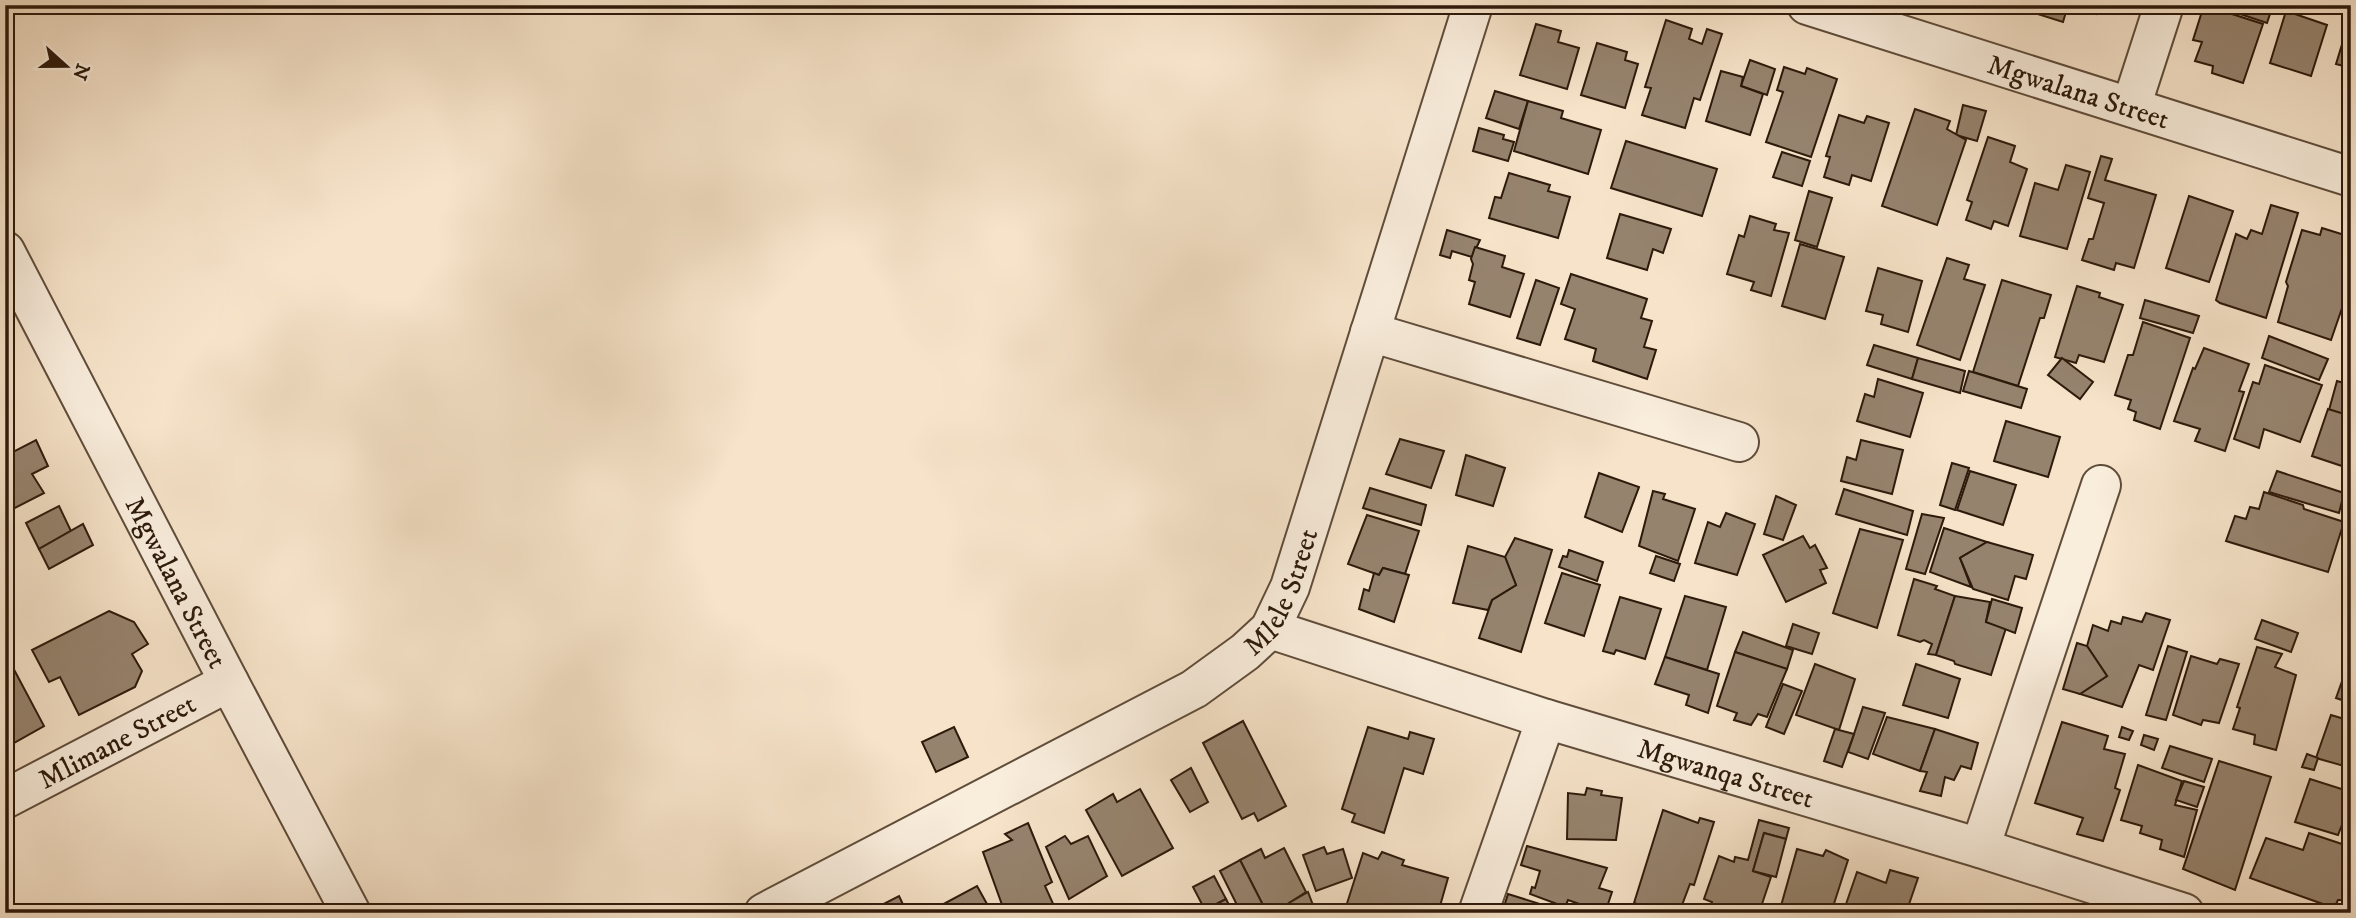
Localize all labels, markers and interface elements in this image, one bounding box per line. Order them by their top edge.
north arrow [32,32,102,102]
street label: Mgwalana Street [1983,47,2174,137]
text: N [67,60,94,83]
street label: Mgwalana Street [117,491,235,674]
street label: Mlele Street [1237,524,1326,664]
street label: Mlimane Street [33,687,202,797]
street label: Mgwanqa Street [1633,731,1818,817]

